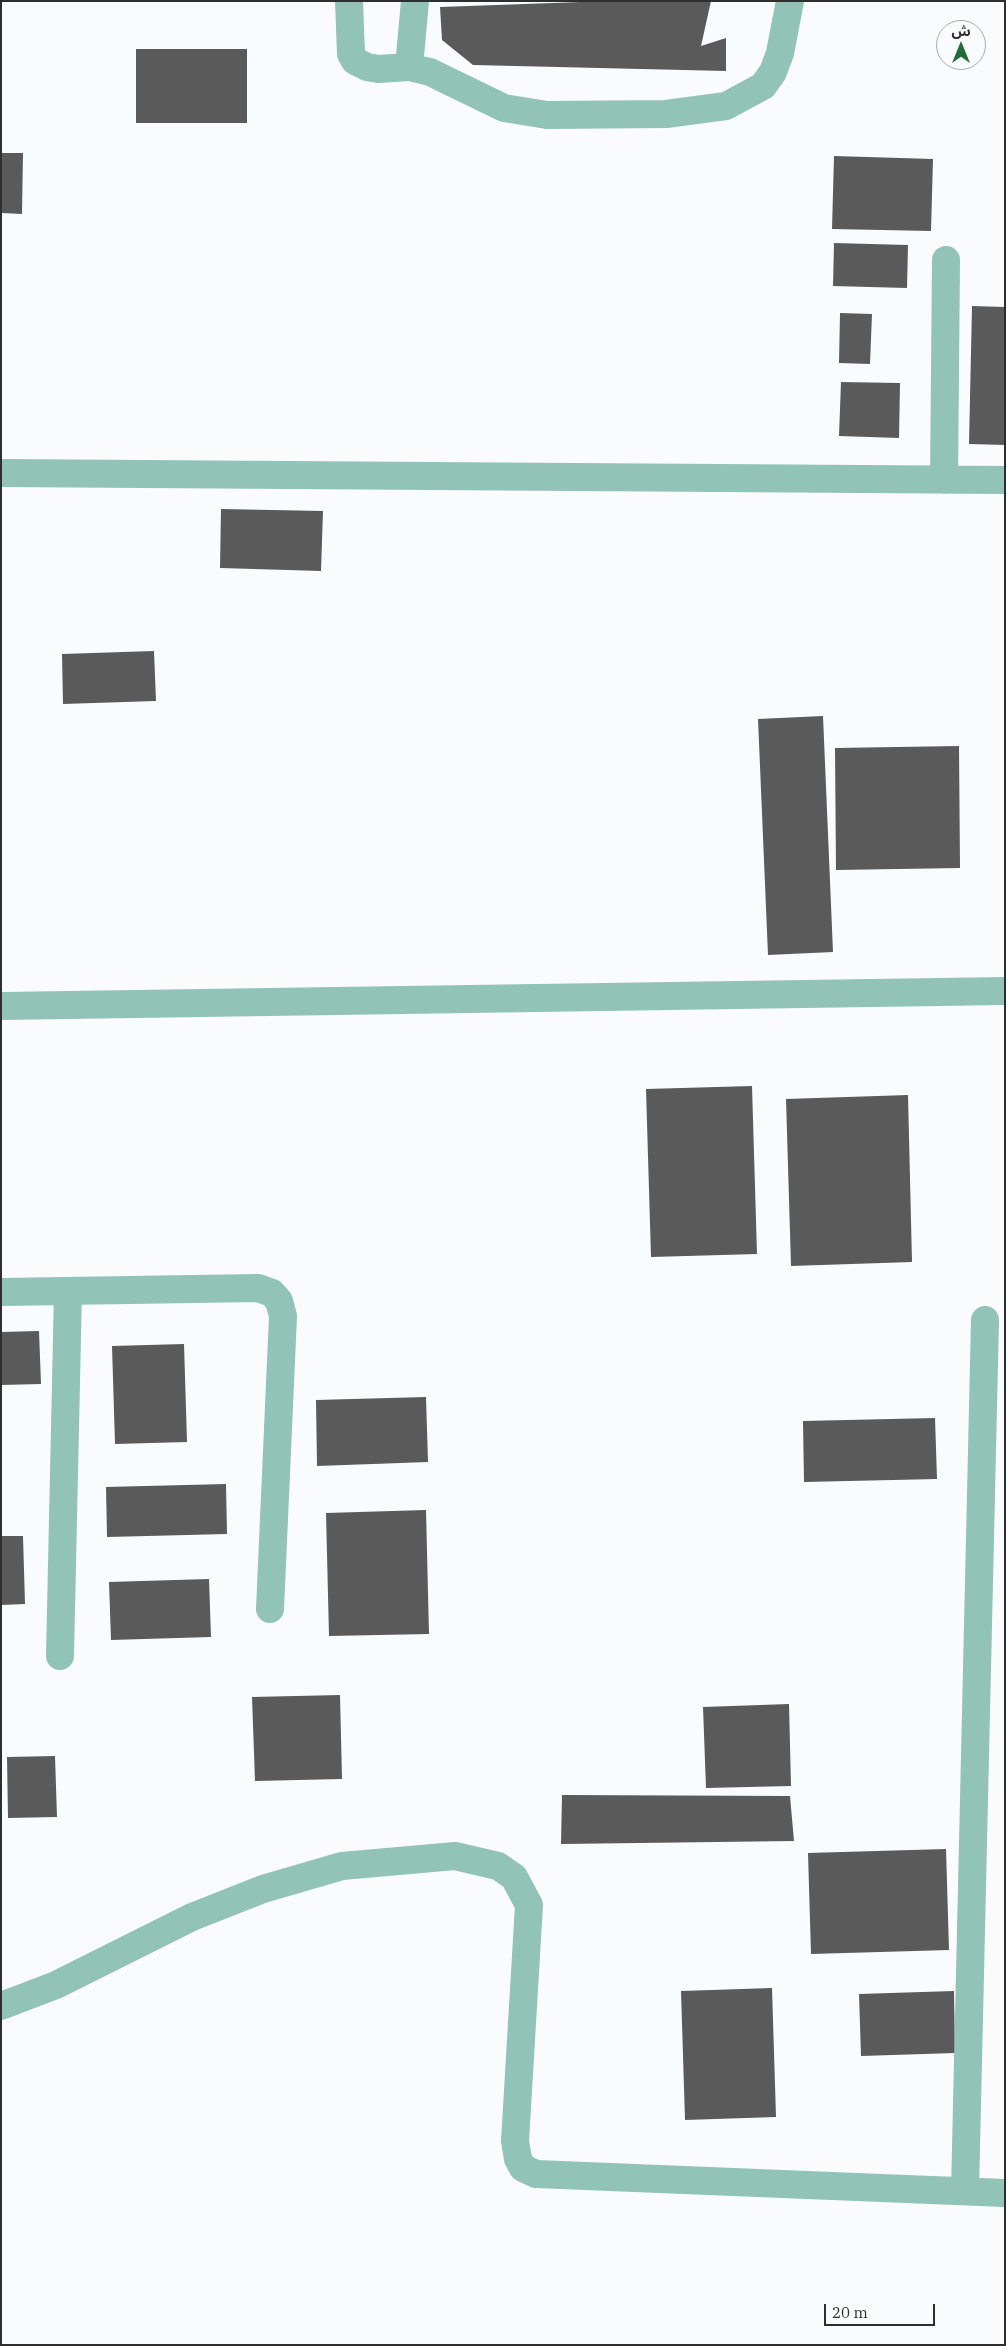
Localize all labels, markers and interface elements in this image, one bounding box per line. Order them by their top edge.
north arrow [936,20,986,70]
text: ش [951,22,971,40]
scale bar [826,2294,937,2326]
text: 20 m [832,2303,868,2322]

